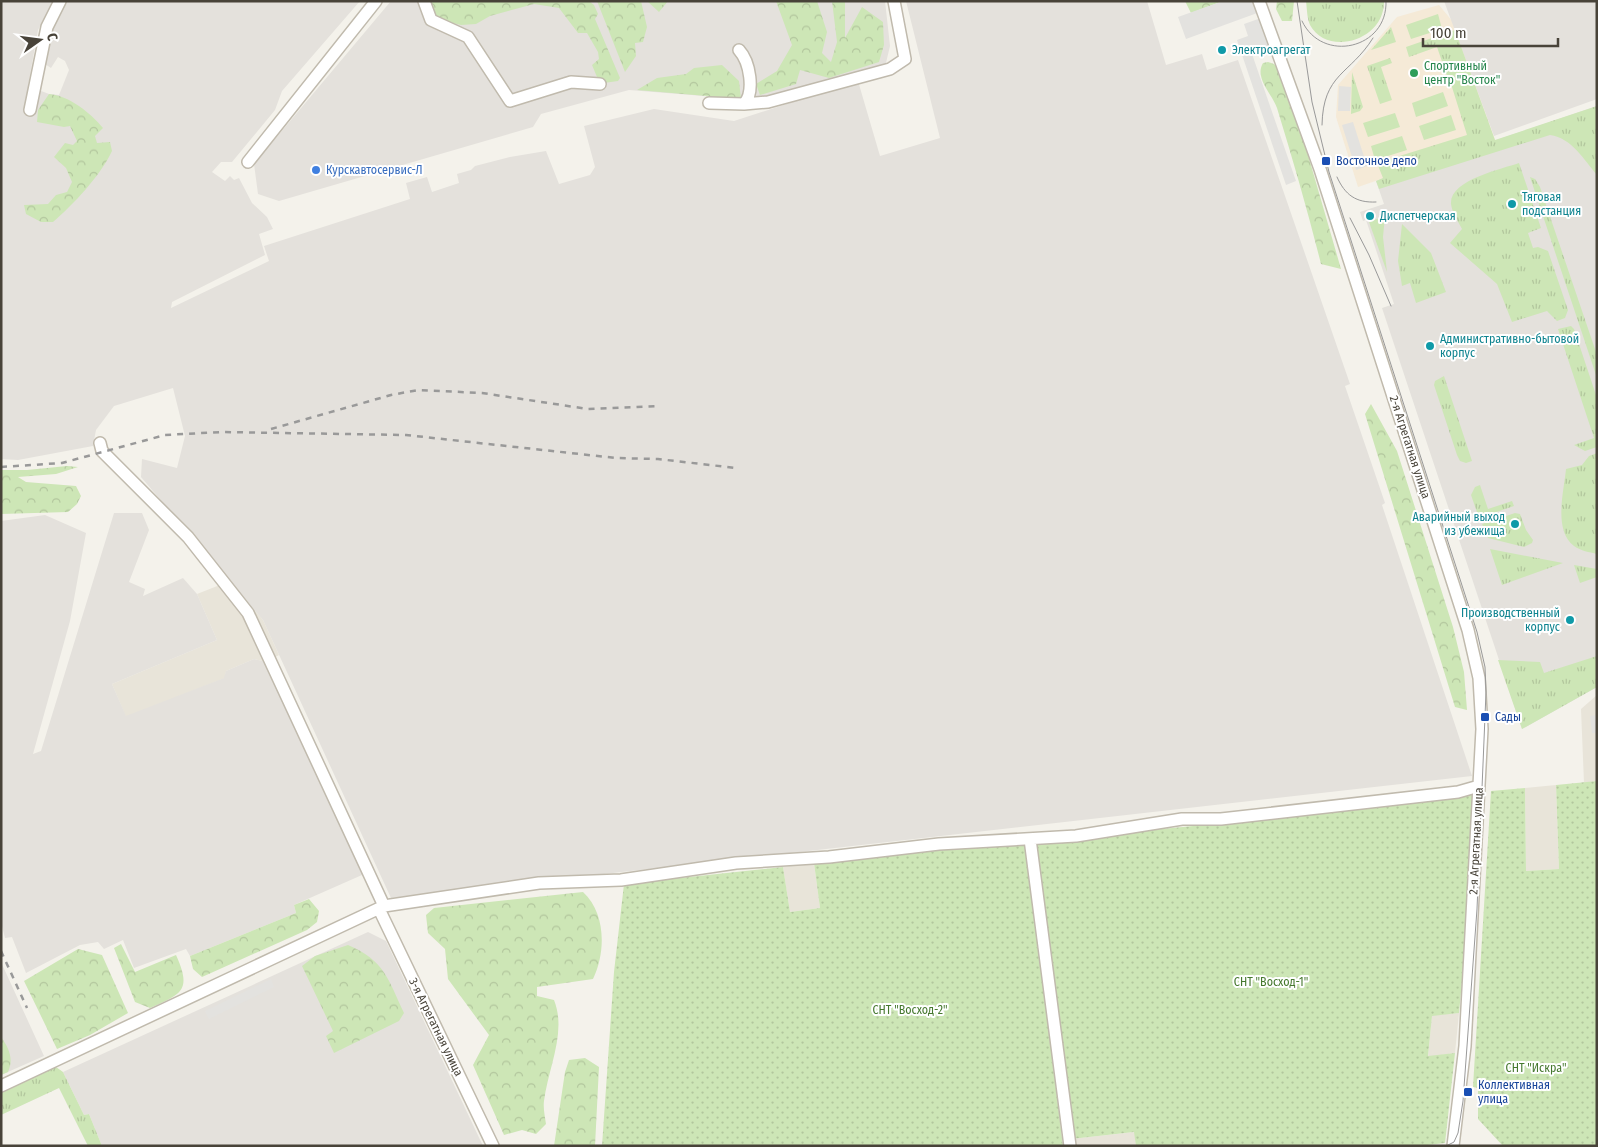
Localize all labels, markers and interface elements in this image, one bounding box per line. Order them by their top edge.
north arrow [15,15,65,65]
scale bar [1423,15,1558,47]
text: 100 m [1430,24,1467,42]
text: С [43,31,61,43]
place label: Электроагрегат [1232,43,1311,57]
marker: Электроагрегат [1216,44,1228,56]
place label: Спортивный центр "Восток" [1424,59,1500,87]
marker: Спортивный центр "Восток" [1408,67,1420,79]
place label: Восточное депо [1336,154,1417,168]
marker: Восточное депо [1320,155,1332,167]
place label: Курскавтосервис-Л [326,163,423,177]
marker: Курскавтосервис-Л [310,164,322,176]
place label: Тяговая подстанция [1522,190,1581,218]
marker: Тяговая подстанция [1506,198,1518,210]
place label: Диспетчерская [1379,209,1456,223]
marker: Диспетчерская [1364,210,1376,222]
place label: Административно-бытовой корпус [1440,332,1579,360]
marker: Административно-бытовой корпус [1424,340,1436,352]
street label: 2-я Агрегатная улица [1387,394,1433,500]
place label: Аварийный выход из убежища [1413,510,1505,538]
marker: Аварийный выход из убежища [1509,518,1521,530]
place label: Производственный корпус [1461,606,1560,634]
marker: Производственный корпус [1564,614,1576,626]
place label: Сады [1495,710,1521,724]
marker: Сады [1479,711,1491,723]
street label: 2-я Агрегатная улица [1466,787,1486,895]
park label: СНТ "Восход-1" [1234,975,1308,989]
street label: 3-я Агрегатная улица [406,976,466,1079]
park label: СНТ "Восход-2" [872,1003,948,1017]
park label: СНТ "Искра" [1506,1061,1566,1075]
place label: Коллективная улица [1478,1078,1550,1106]
marker: Коллективная улица [1462,1086,1474,1098]

